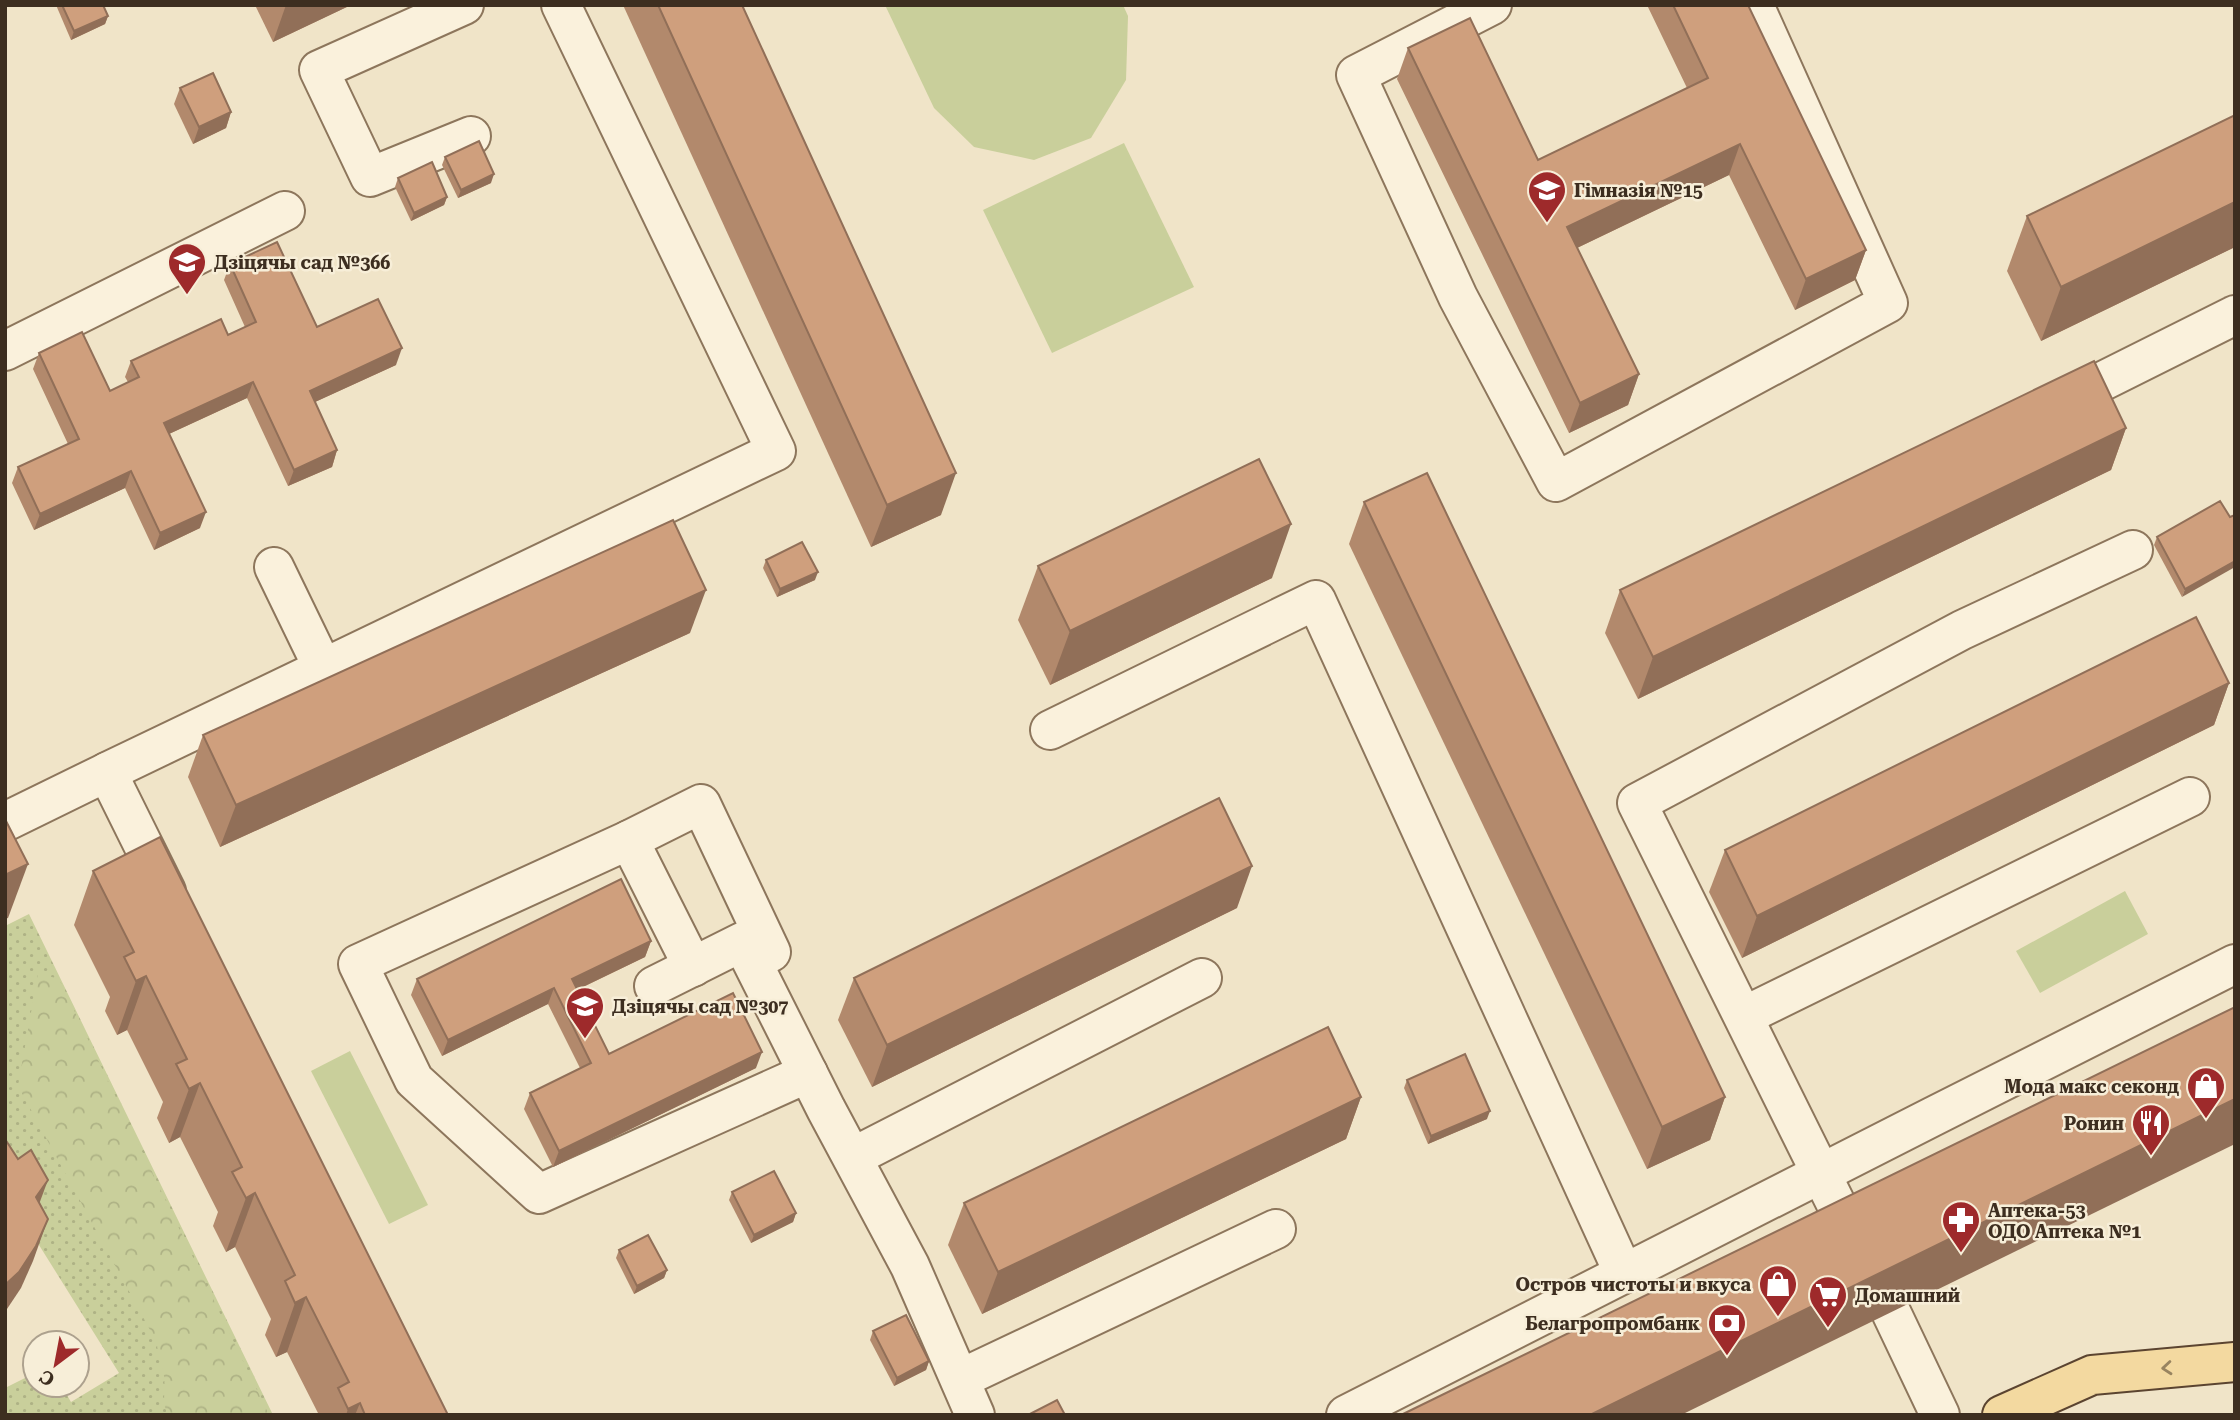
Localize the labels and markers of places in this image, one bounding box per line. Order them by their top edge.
school or university icon: Гімназія №15 [1526,169,1568,224]
place label: Гімназія №15 [1574,180,1703,201]
school or university icon: Дзіцячы сад №366 [166,241,208,296]
place label: Дзіцячы сад №366 [214,252,390,273]
school or university icon: Дзіцячы сад №307 [564,985,606,1040]
place label: Дзіцячы сад №307 [612,996,788,1017]
shop icon: Мода макс секонд [2185,1065,2227,1120]
place label: Мода макс секонд [2004,1076,2179,1097]
restaurant icon: Ронин [2130,1102,2172,1157]
place label: Ронин [2064,1113,2124,1134]
pharmacy icon: Аптека-53 ОДО Аптека №1 [1940,1199,1982,1254]
place label: Аптека-53 ОДО Аптека №1 [1988,1200,2141,1242]
shop icon: Остров чистоты и вкуса [1757,1263,1799,1318]
place label: Остров чистоты и вкуса [1516,1274,1751,1295]
supermarket icon: Домашний [1807,1274,1849,1329]
place label: Домашний [1855,1285,1960,1306]
bank icon: Белагропромбанк [1706,1302,1748,1357]
place label: Белагропромбанк [1525,1313,1701,1334]

